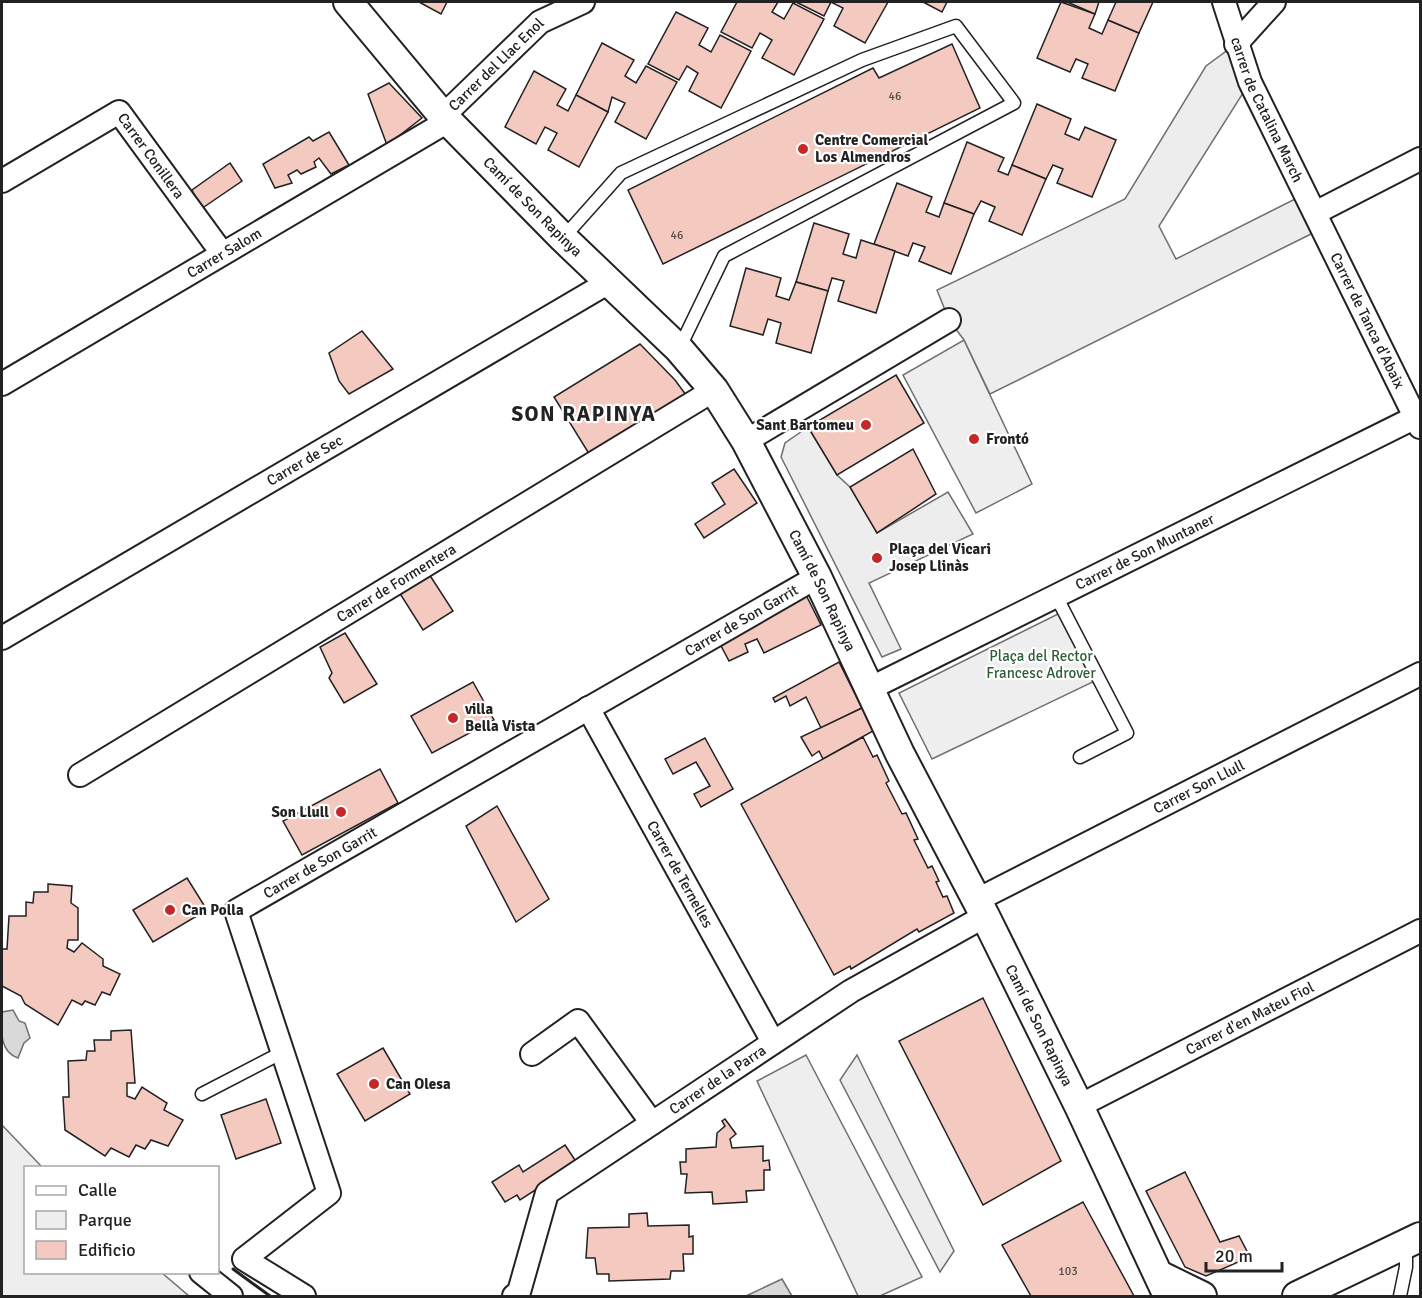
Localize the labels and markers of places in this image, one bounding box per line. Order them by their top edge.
place label: Centre Comercial Los Almendros [815,131,928,166]
marker: Centre Comercial Los Almendros [796,142,810,156]
place label: Sant Bartomeu [756,416,854,434]
marker: Sant Bartomeu [859,418,873,432]
place label: Frontó [986,430,1029,448]
marker: Frontó [967,432,981,446]
place label: Plaça del Vicari Josep Llinàs [889,540,991,575]
marker: Plaça del Vicari Josep Llinàs [870,551,884,565]
place label: villa Bella Vista [464,700,536,735]
marker: villa Bella Vista [446,711,460,725]
place label: Son Llull [272,803,329,821]
marker: Son Llull [334,805,348,819]
place label: Can Polla [182,901,244,919]
marker: Can Polla [163,903,177,917]
place label: Can Olesa [386,1075,451,1093]
marker: Can Olesa [367,1077,381,1091]

